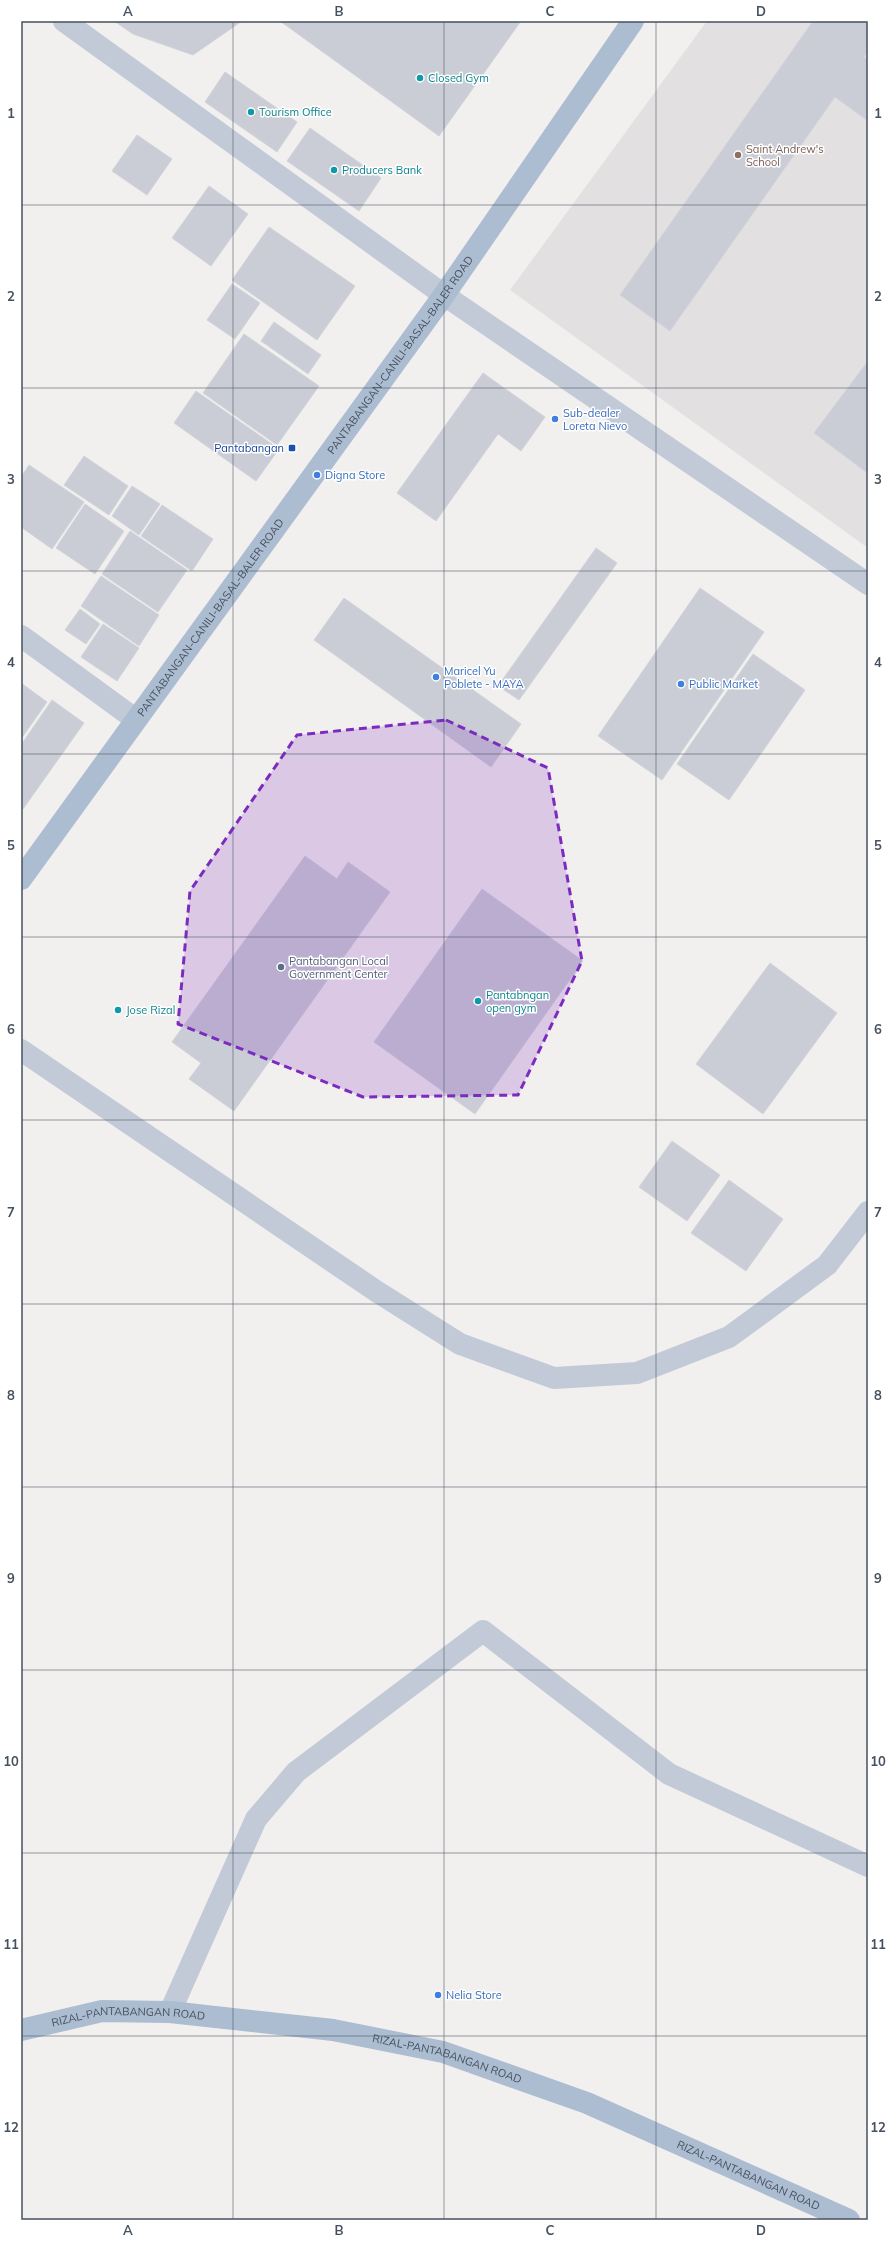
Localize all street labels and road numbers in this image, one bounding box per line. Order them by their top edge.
street label: PANTABANGAN-CANILI-BASAL-BALER ROAD [324,253,476,457]
street label: PANTABANGAN-CANILI-BASAL-BALER ROAD [134,516,287,719]
street label: RIZAL-PANTABANGAN ROAD [50,2004,206,2030]
street label: RIZAL-PANTABANGAN ROAD [371,2031,524,2086]
street label: RIZAL-PANTABANGAN ROAD [675,2137,822,2213]

